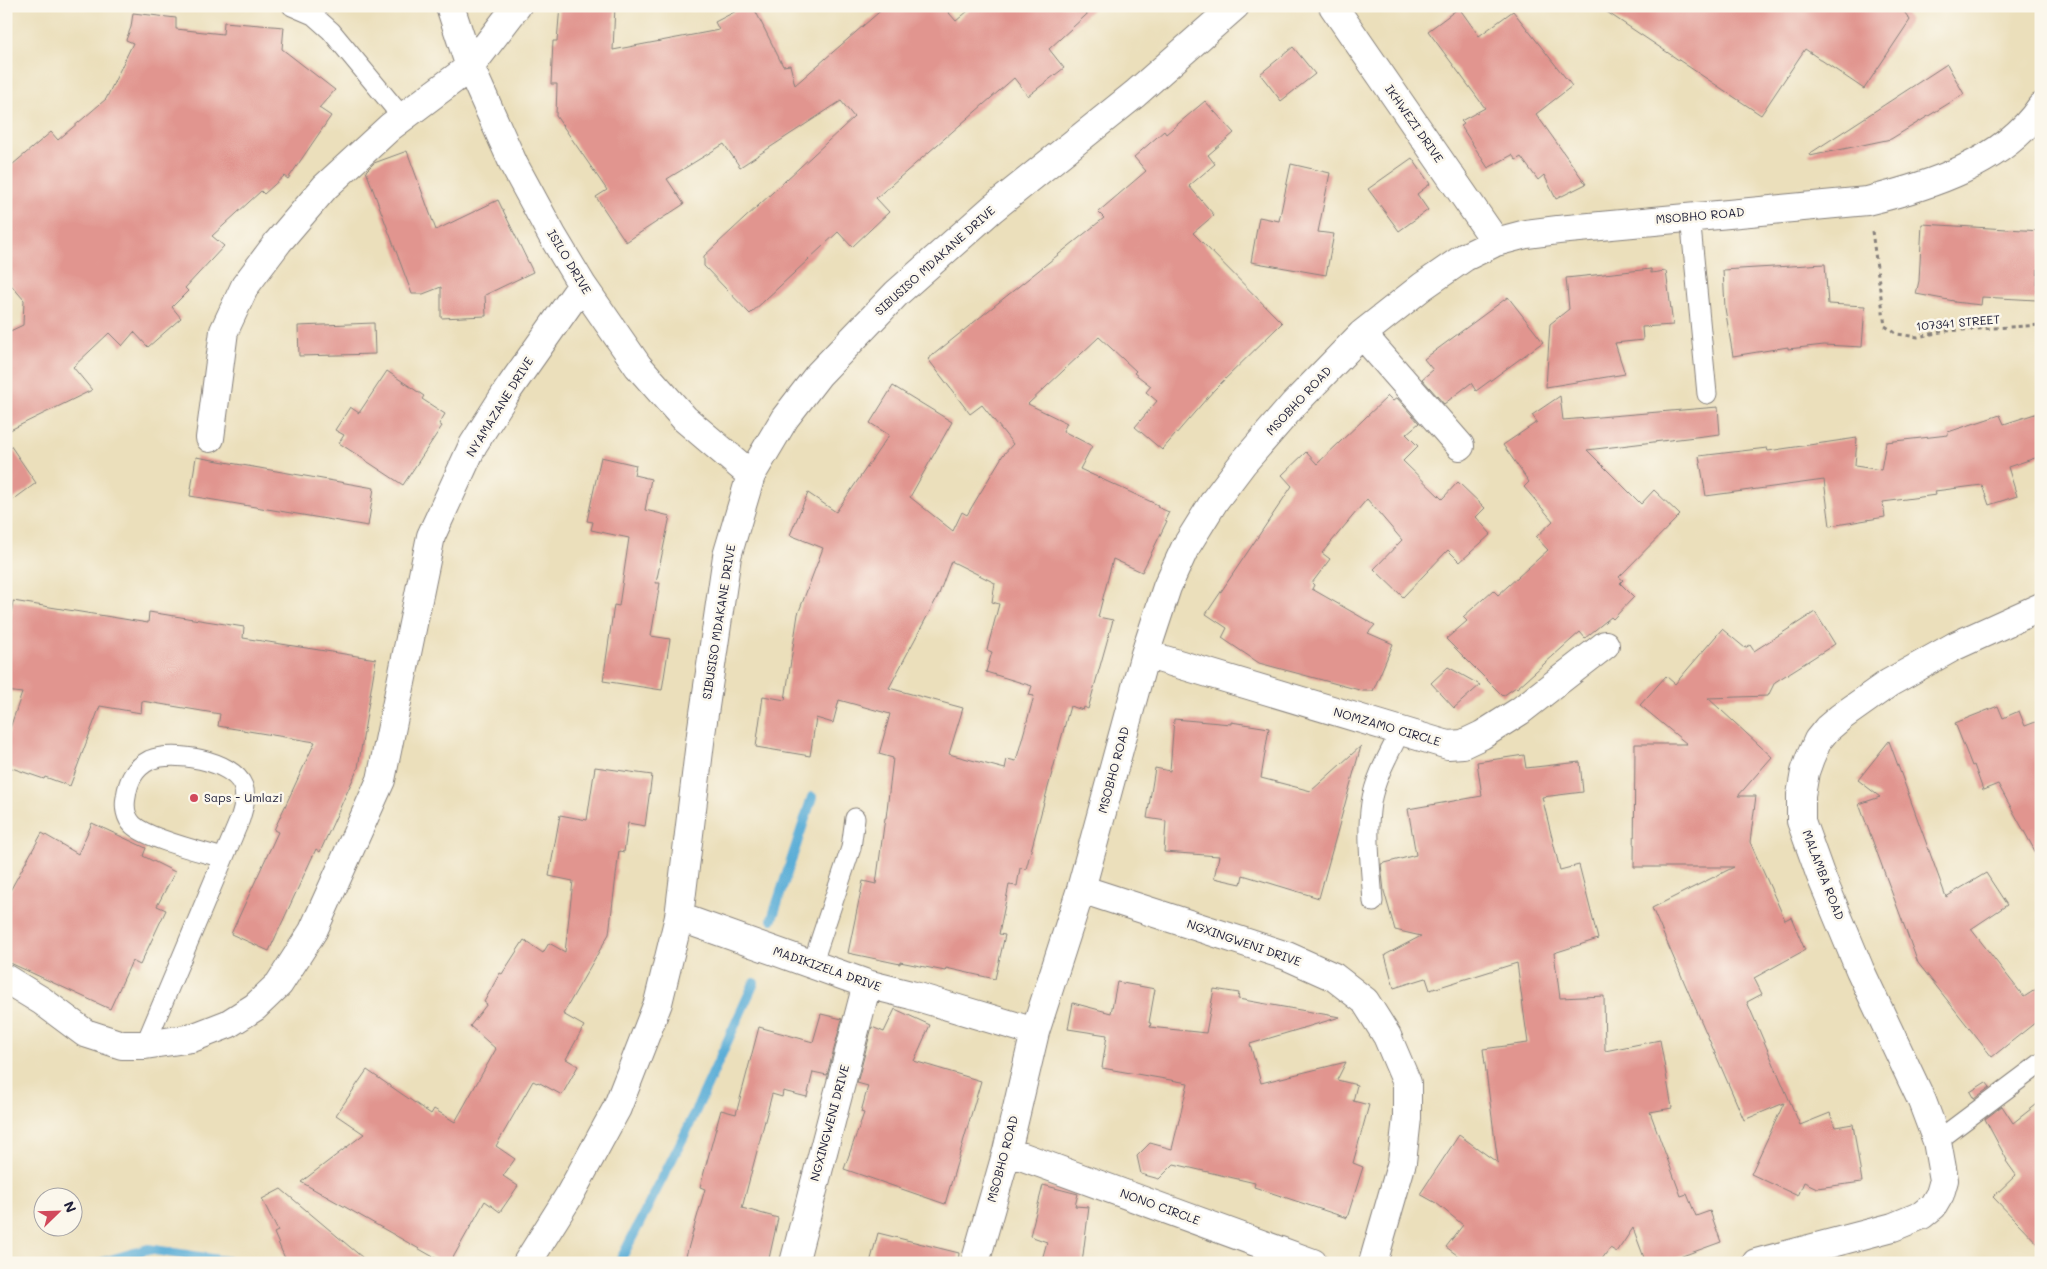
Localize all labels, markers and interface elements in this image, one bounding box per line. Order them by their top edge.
street label: IKHWEZI DRIVE [1382,81,1448,166]
street label: SIBUSISO MDAKANE DRIVE [871,202,998,319]
street label: MSOBHO ROAD [1655,203,1745,227]
street label: ISILO DRIVE [544,226,595,297]
street label: 107341 STREET [1915,310,2001,334]
street label: NYAMAZANE DRIVE [462,354,536,459]
street label: MSOBHO ROAD [1262,362,1334,438]
street label: SIBUSISO MDAKANE DRIVE [698,543,738,700]
street label: NOMZAMO CIRCLE [1332,703,1443,749]
street label: MSOBHO ROAD [1094,725,1132,815]
place label: Saps - Umlazi [204,789,283,805]
marker: Saps - Umlazi [188,792,200,804]
street label: MALAMBA ROAD [1799,827,1848,922]
street label: NGXINGWENI DRIVE [1185,915,1304,969]
street label: MADIKIZELA DRIVE [771,942,884,994]
street label: NGXINGWENI DRIVE [806,1063,852,1183]
street label: MSOBHO ROAD [983,1114,1021,1204]
street label: NONO CIRCLE [1118,1184,1203,1228]
north arrow [32,1186,82,1236]
text: N [60,1198,81,1215]

